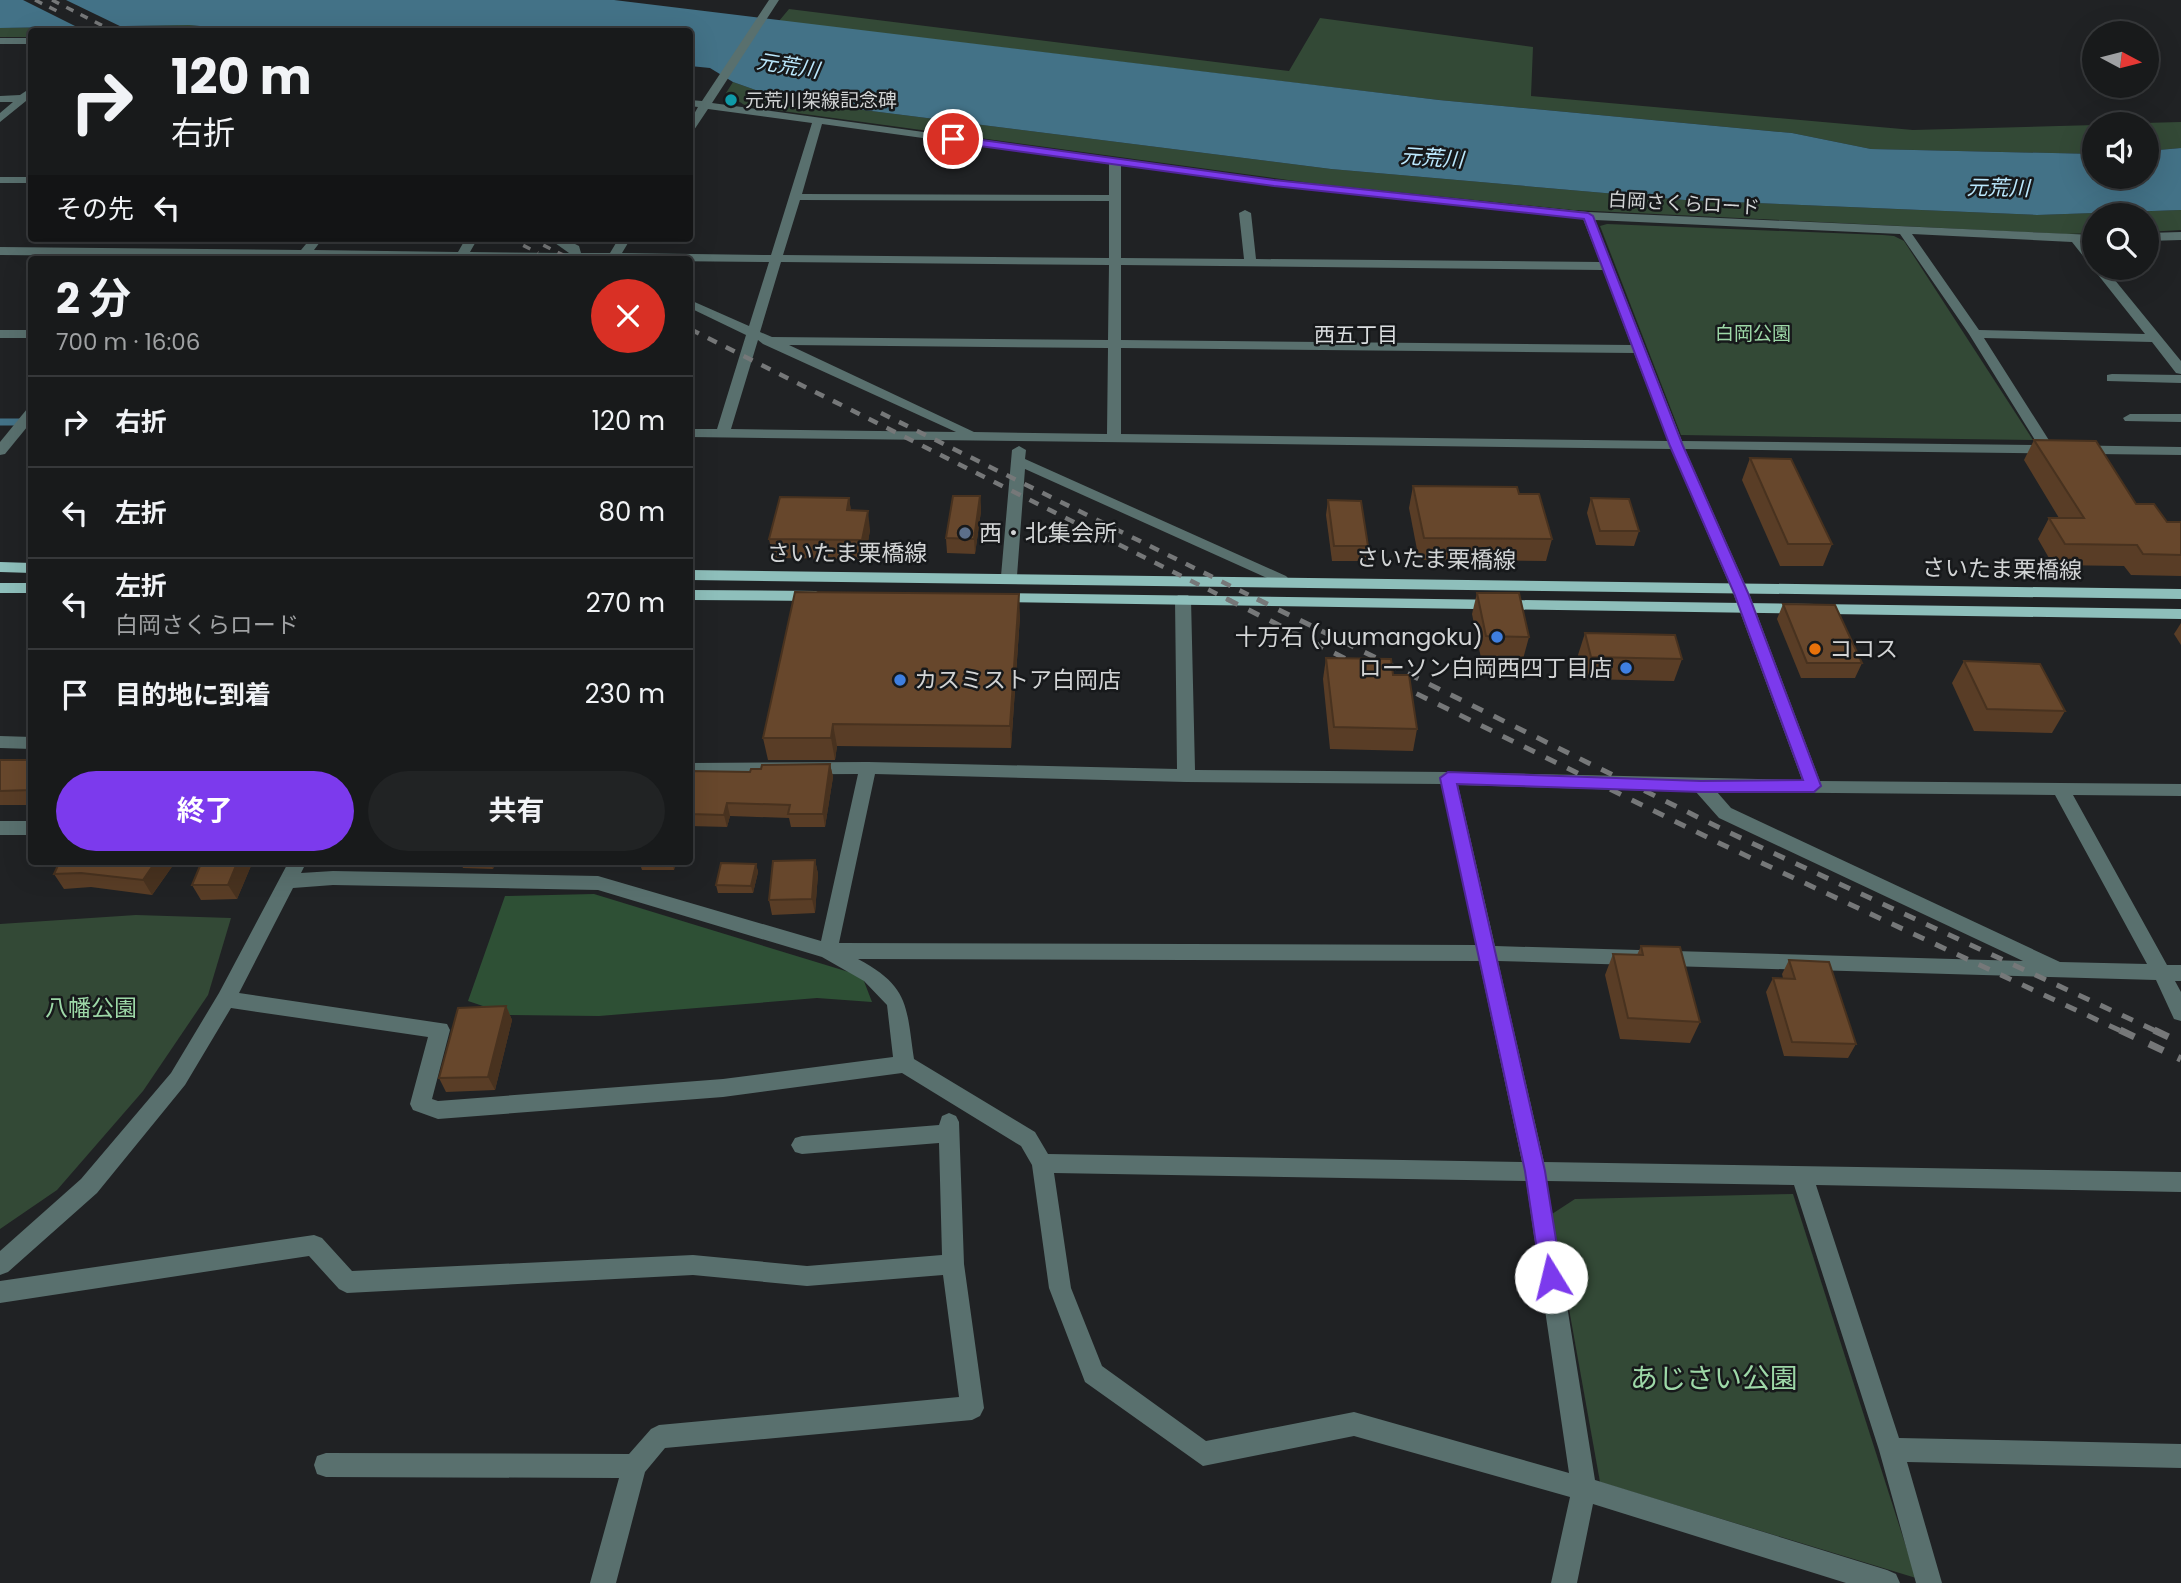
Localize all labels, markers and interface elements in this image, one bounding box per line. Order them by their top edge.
north arrow [2082,21,2160,98]
map controls [2082,21,2159,280]
text: 120 m [171,43,312,111]
water label: 元荒川 [755,46,823,85]
icon: right [56,56,147,147]
place label: 元荒川架線記念碑 [745,87,897,114]
marker: 元荒川架線記念碑 [723,92,739,108]
pin [923,109,983,169]
text: 右折 [171,110,235,155]
button: sound [2082,112,2159,189]
icon: arrive [934,120,972,158]
water label: 元荒川 [1400,141,1466,174]
water label: 元荒川 [1966,172,2032,203]
street label: 白岡さくらロード [1607,186,1761,221]
icon: left [148,189,186,227]
text: その先 [56,191,134,227]
button: search [2082,203,2159,280]
text: 2 分 [56,269,131,328]
button: close [591,279,665,353]
district label: 西五丁目 [1314,320,1398,349]
park label: 白岡公園 [1715,320,1791,347]
text: 700 m · 16:06 [56,326,200,358]
icon: right [56,403,94,441]
text: 120 m [592,403,665,439]
text: 右折 [115,404,167,440]
icon: left [56,494,94,532]
text: 80 m [599,494,665,530]
text: 左折 [115,495,167,531]
place label: 西・北集会所 [979,517,1117,549]
marker: 西・北集会所 [957,525,973,541]
street label: さいたま栗橋線 [767,537,927,569]
street label: さいたま栗橋線 [1356,542,1516,576]
street label: さいたま栗橋線 [1922,552,2082,586]
text: 左折 [115,568,167,604]
icon: left [56,585,94,623]
text: 270 m [586,585,665,621]
text: 白岡さくらロード [115,609,299,641]
place label: 十万石 (Juumangoku) [1235,621,1483,653]
marker: 十万石 (Juumangoku) [1489,629,1505,645]
place label: ココス [1829,633,1898,665]
marker: ココス [1807,641,1823,657]
place label: ローソン白岡西四丁目店 [1359,652,1612,684]
marker: ローソン白岡西四丁目店 [1618,660,1634,676]
place label: カスミストア白岡店 [914,664,1121,696]
marker: カスミストア白岡店 [892,672,908,688]
icon: arrive [56,676,94,714]
text: 230 m [585,676,665,712]
text: 目的地に到着 [115,677,271,713]
button: 終了 [56,771,354,851]
button: 共有 [368,771,665,851]
park label: 八幡公園 [45,992,137,1024]
position arrow [1514,1240,1588,1314]
park label: あじさい公園 [1630,1359,1798,1398]

